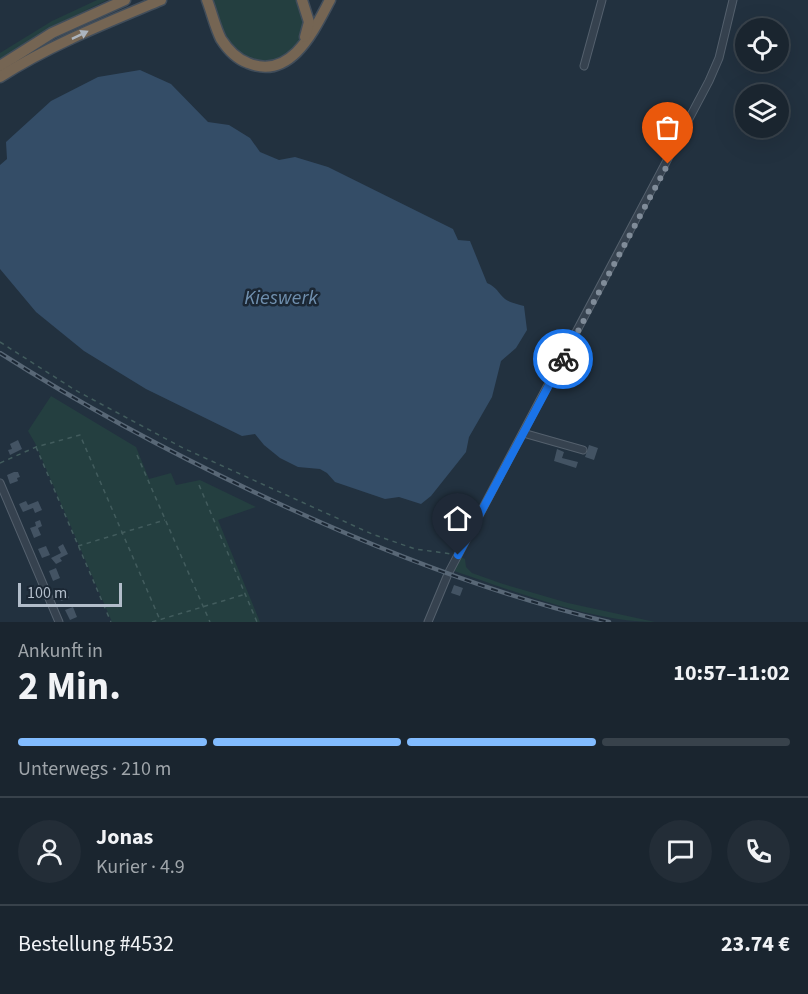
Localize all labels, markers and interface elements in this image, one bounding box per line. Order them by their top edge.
map controls [735,18,789,138]
button: locate [735,18,789,72]
one-way arrow [71,30,88,39]
button: layers [735,84,789,138]
pin [642,102,693,164]
icon: bag [651,111,684,144]
water label: Kieswerk [244,284,318,312]
courier [533,329,593,389]
icon: bike [547,343,580,376]
pin [432,493,483,555]
icon: home [441,502,474,535]
scale bar [18,580,122,608]
text: 100 m [27,582,67,604]
text: Ankunft in [18,637,103,665]
text: 10:57–11:02 [673,657,790,689]
text: 2 Min. [18,659,121,715]
text: Unterwegs · 210 m [18,755,171,783]
button: person [18,820,81,883]
button: chat [649,820,712,883]
button: phone [727,820,790,883]
text: Jonas [96,821,153,853]
text: Kurier · 4.9 [96,853,185,881]
text: Bestellung #4532 [18,928,174,960]
text: 23.74 € [721,928,790,960]

